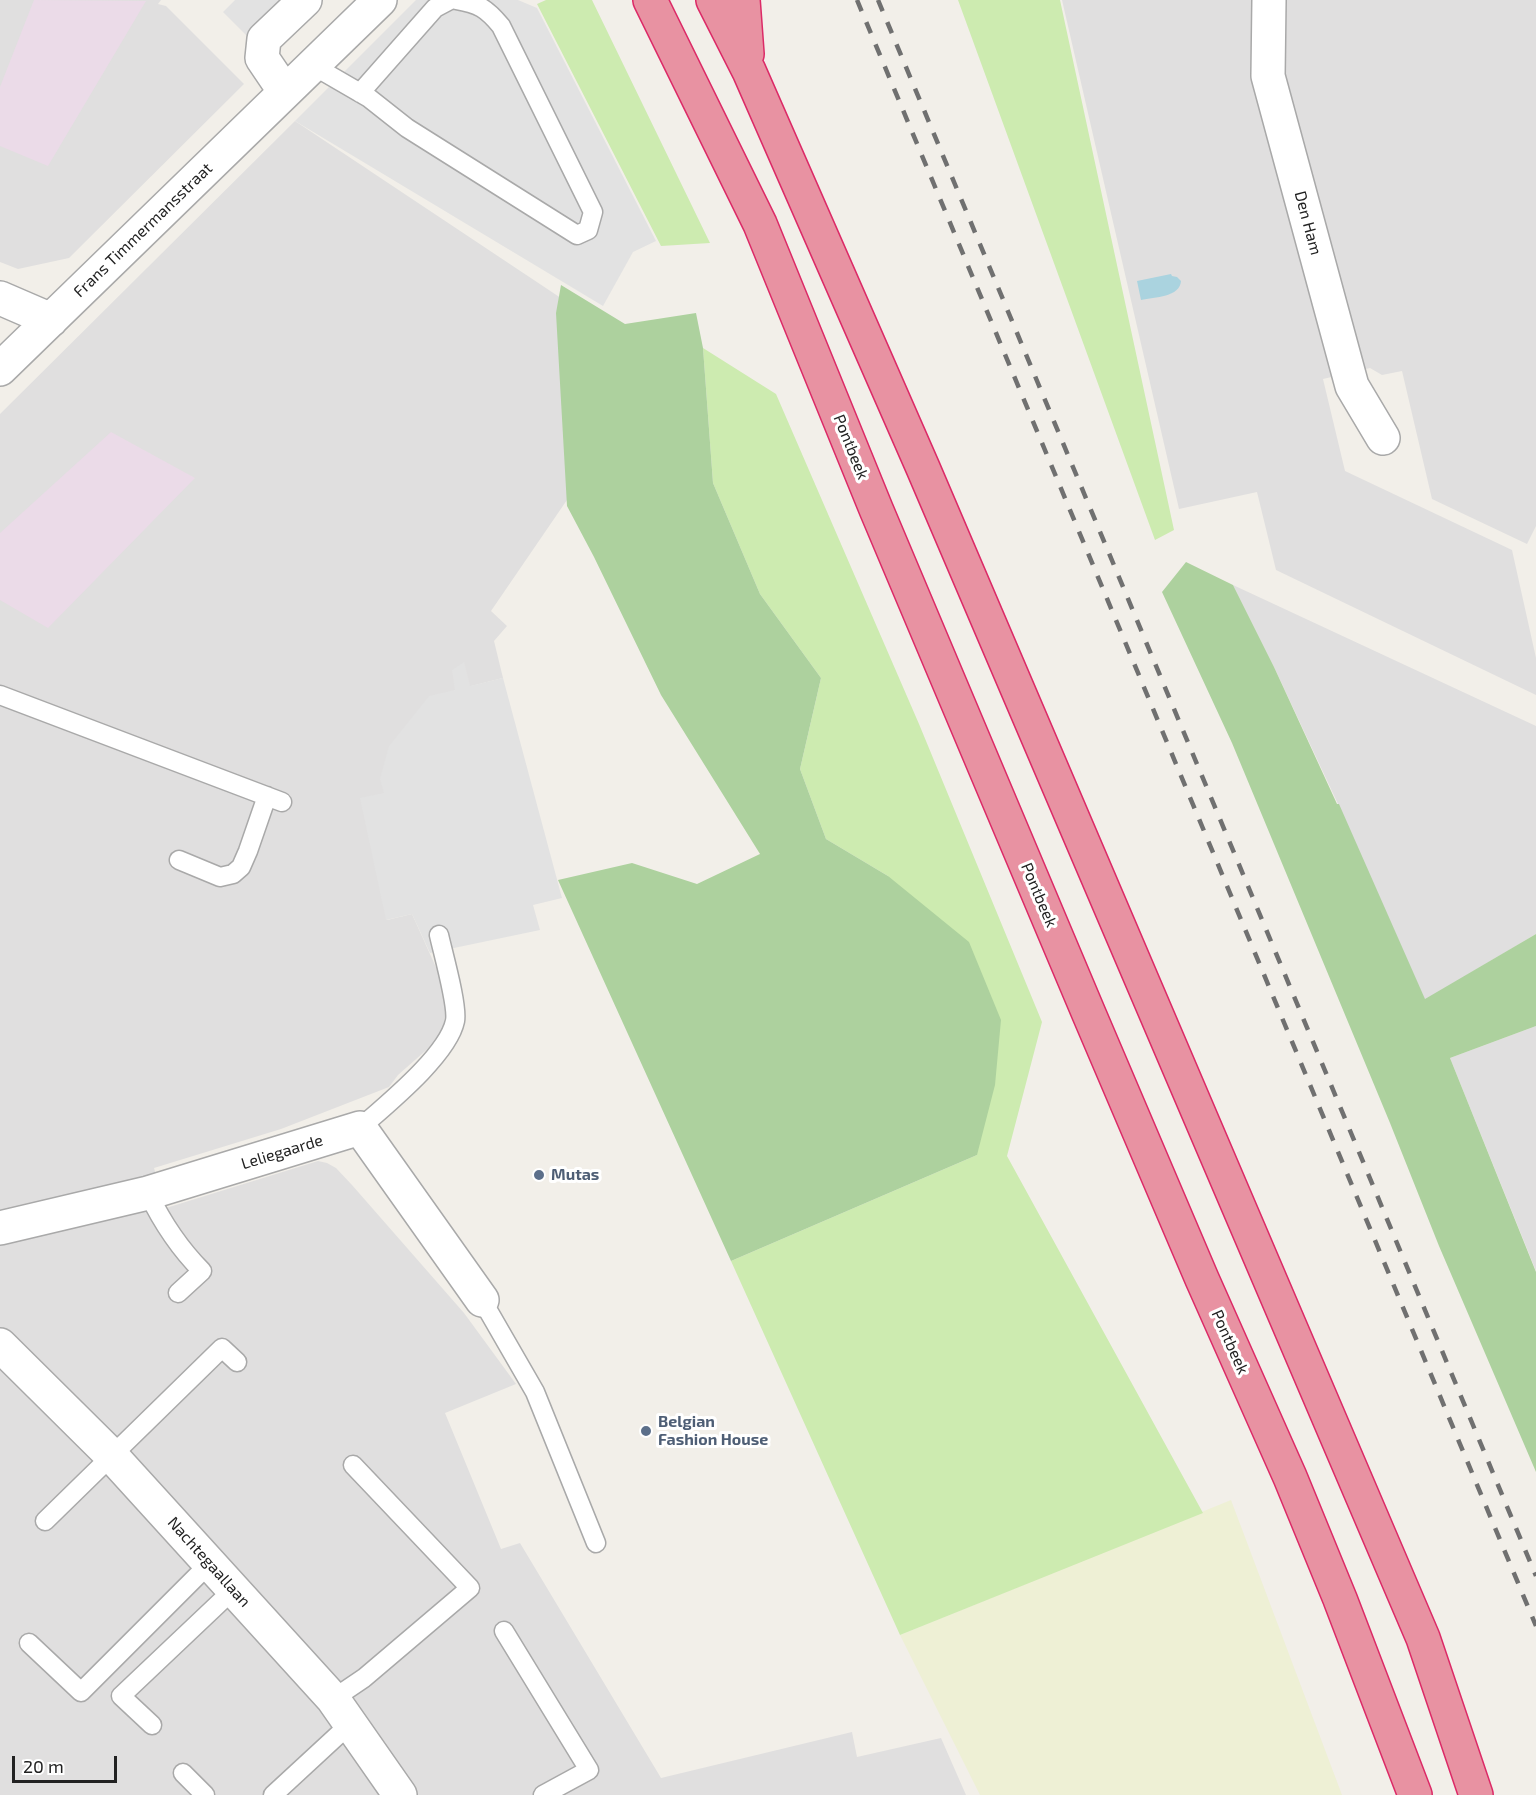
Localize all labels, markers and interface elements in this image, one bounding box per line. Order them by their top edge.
street label: Frans Timmermansstraat [70,159,216,301]
street label: Den Ham [1290,189,1326,257]
street label: Pontbeek [829,412,873,482]
street label: Pontbeek [1017,860,1061,930]
street label: Leliegaarde [239,1130,325,1174]
place label: Mutas [551,1165,599,1185]
marker: Mutas [532,1168,546,1182]
street label: Pontbeek [1207,1307,1253,1377]
place label: Belgian Fashion House [658,1412,768,1450]
marker: Belgian Fashion House [639,1424,653,1438]
street label: Nachtegaallaan [164,1513,254,1611]
scale bar [15,1744,120,1782]
text: 20 m [23,1755,64,1777]

